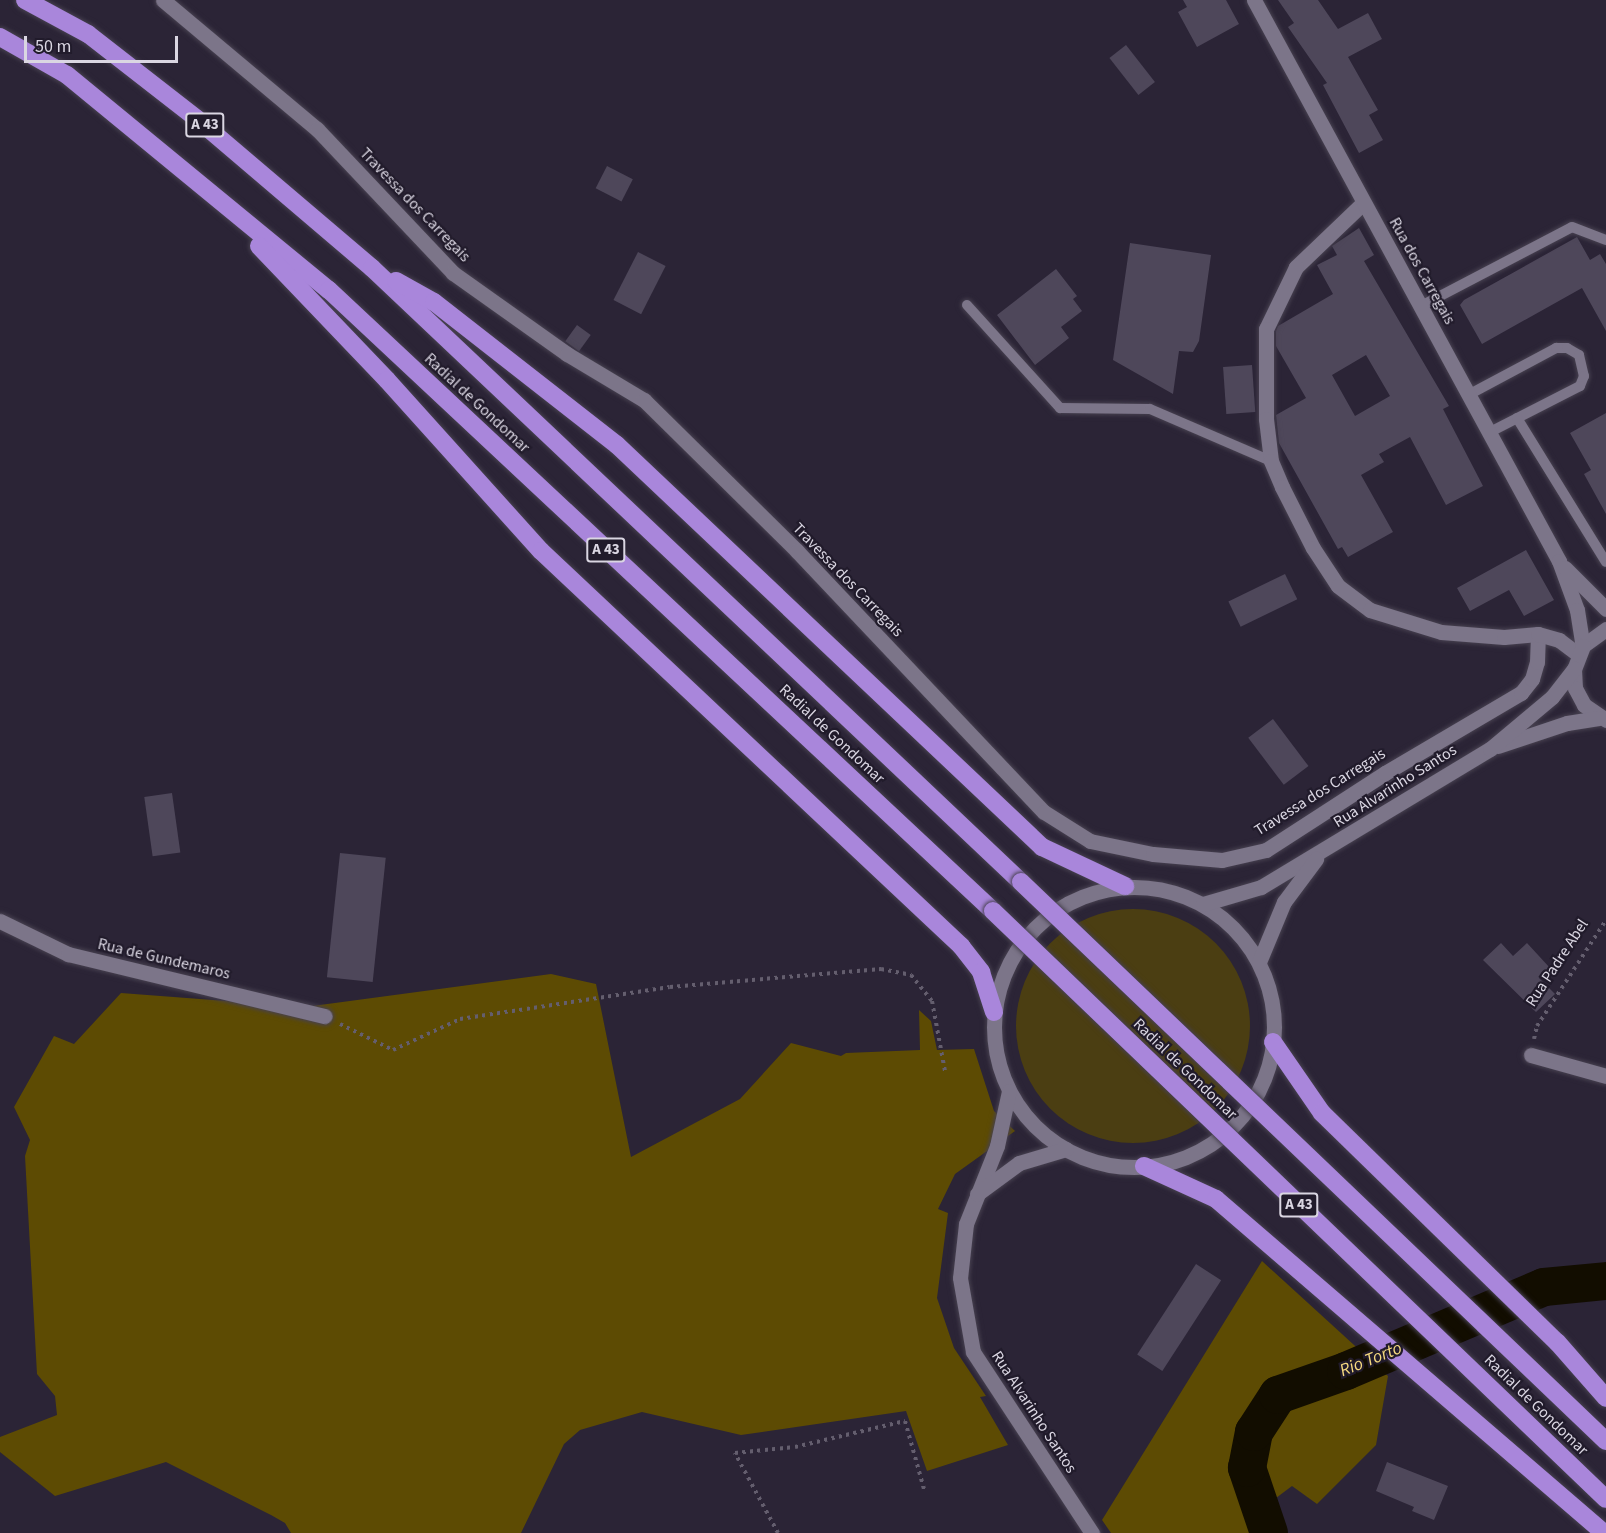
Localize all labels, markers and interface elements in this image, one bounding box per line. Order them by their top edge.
scale bar [27,24,182,62]
text: 50 m [35,34,71,59]
road number: A 43 [184,113,226,137]
street label: Travessa dos Carregais [356,144,474,266]
street label: Rua dos Carregais [1385,214,1459,328]
street label: Radial de Gondomar [420,349,534,457]
street label: Travessa dos Carregais [789,519,907,641]
road number: A 43 [585,538,627,562]
street label: Radial de Gondomar [775,680,889,788]
street label: Rua Alvarinho Santos [1330,740,1460,832]
street label: Travessa dos Carregais [1251,744,1389,840]
street label: Rua Padre Abel [1522,916,1592,1010]
street label: Rua de Gundemaros [96,934,232,984]
street label: Radial de Gondomar [1129,1015,1241,1123]
road number: A 43 [1278,1193,1320,1217]
water label: Rio Torto [1337,1338,1405,1382]
street label: Rua Alvarinho Santos [987,1347,1081,1477]
street label: Radial de Gondomar [1480,1351,1592,1459]

